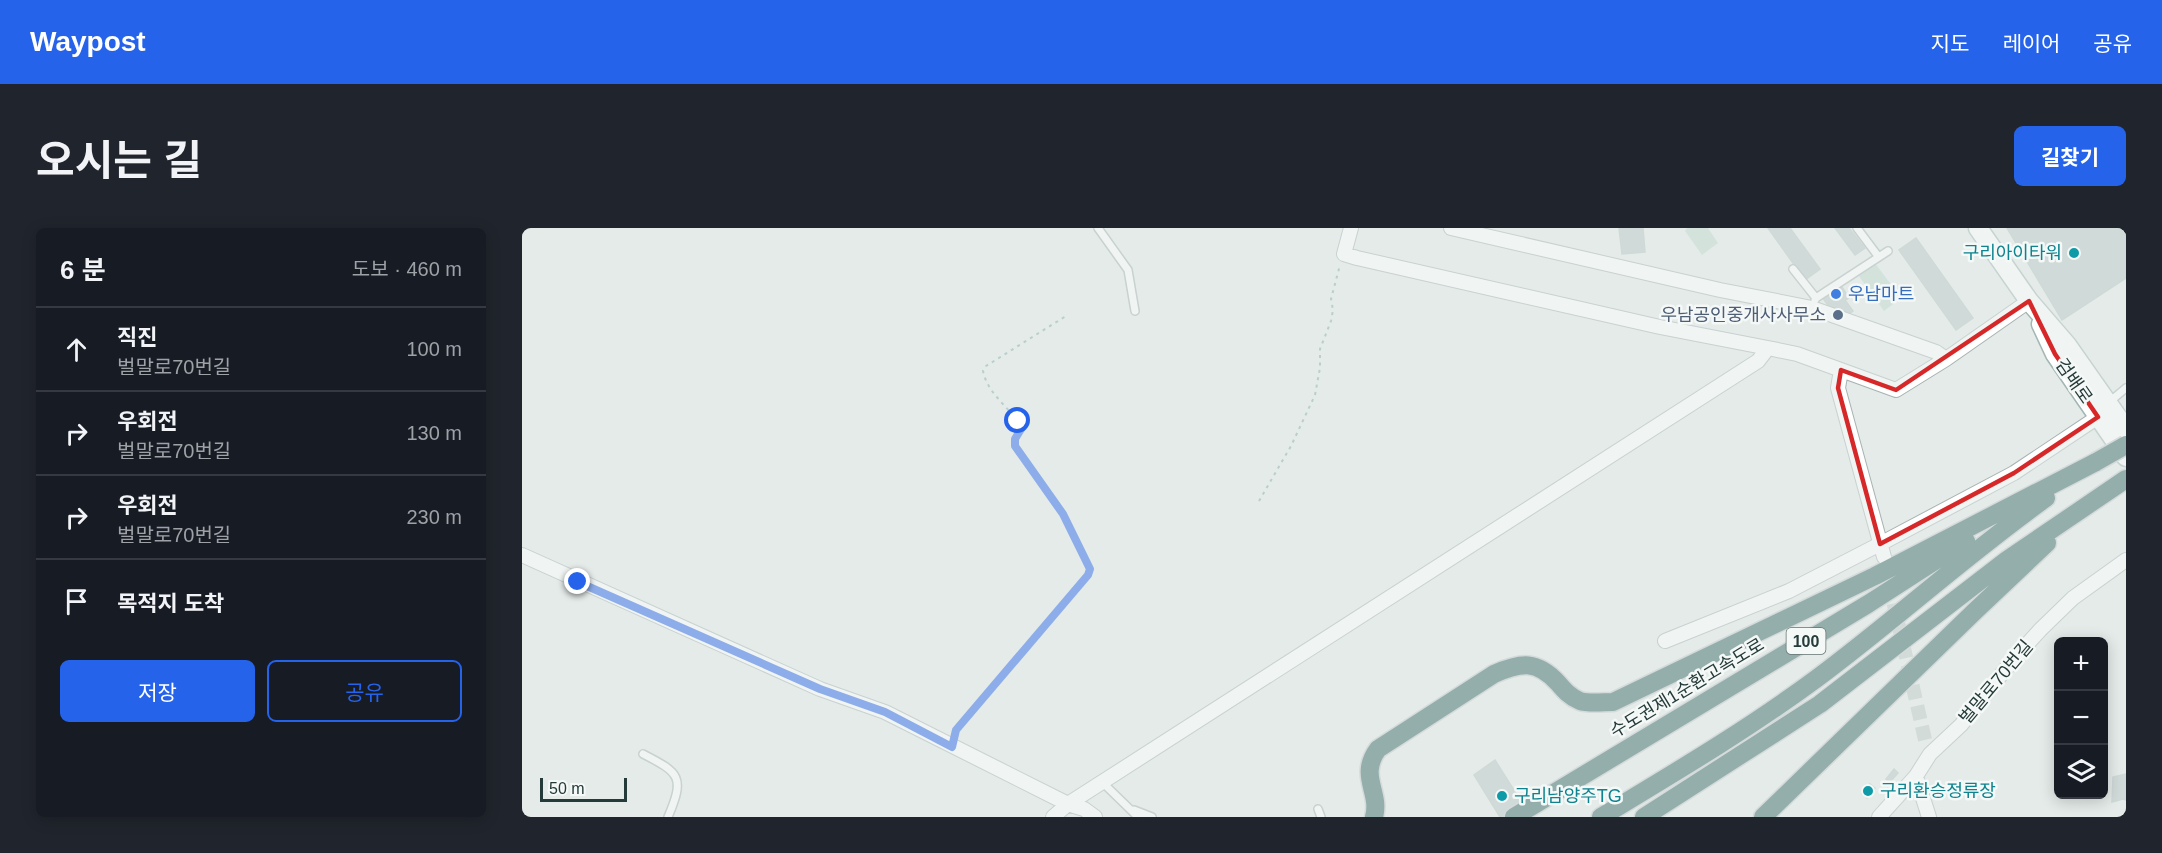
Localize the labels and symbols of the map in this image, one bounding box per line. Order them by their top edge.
place label: 구리아이타워 [1963,243,2062,263]
marker: 구리아이타워 [2067,246,2081,260]
place label: 우남마트 [1848,284,1914,304]
marker: 우남마트 [1829,287,1843,301]
place label: 우남공인중개사사무소 [1660,305,1826,325]
marker: 우남공인중개사사무소 [1831,308,1845,322]
street label: 검배로 [2052,355,2096,407]
route start [1004,407,1030,433]
route end [564,568,590,594]
road number: 100 [1786,628,1826,654]
street label: 수도권제1순환고속도로 [1607,634,1767,742]
street label: 벌말로70번길 [1955,636,2037,728]
scale bar [540,775,627,802]
place label: 구리환승정류장 [1880,781,1996,801]
marker: 구리환승정류장 [1861,784,1875,798]
place label: 구리남양주TG [1514,786,1622,806]
marker: 구리남양주TG [1495,789,1509,803]

